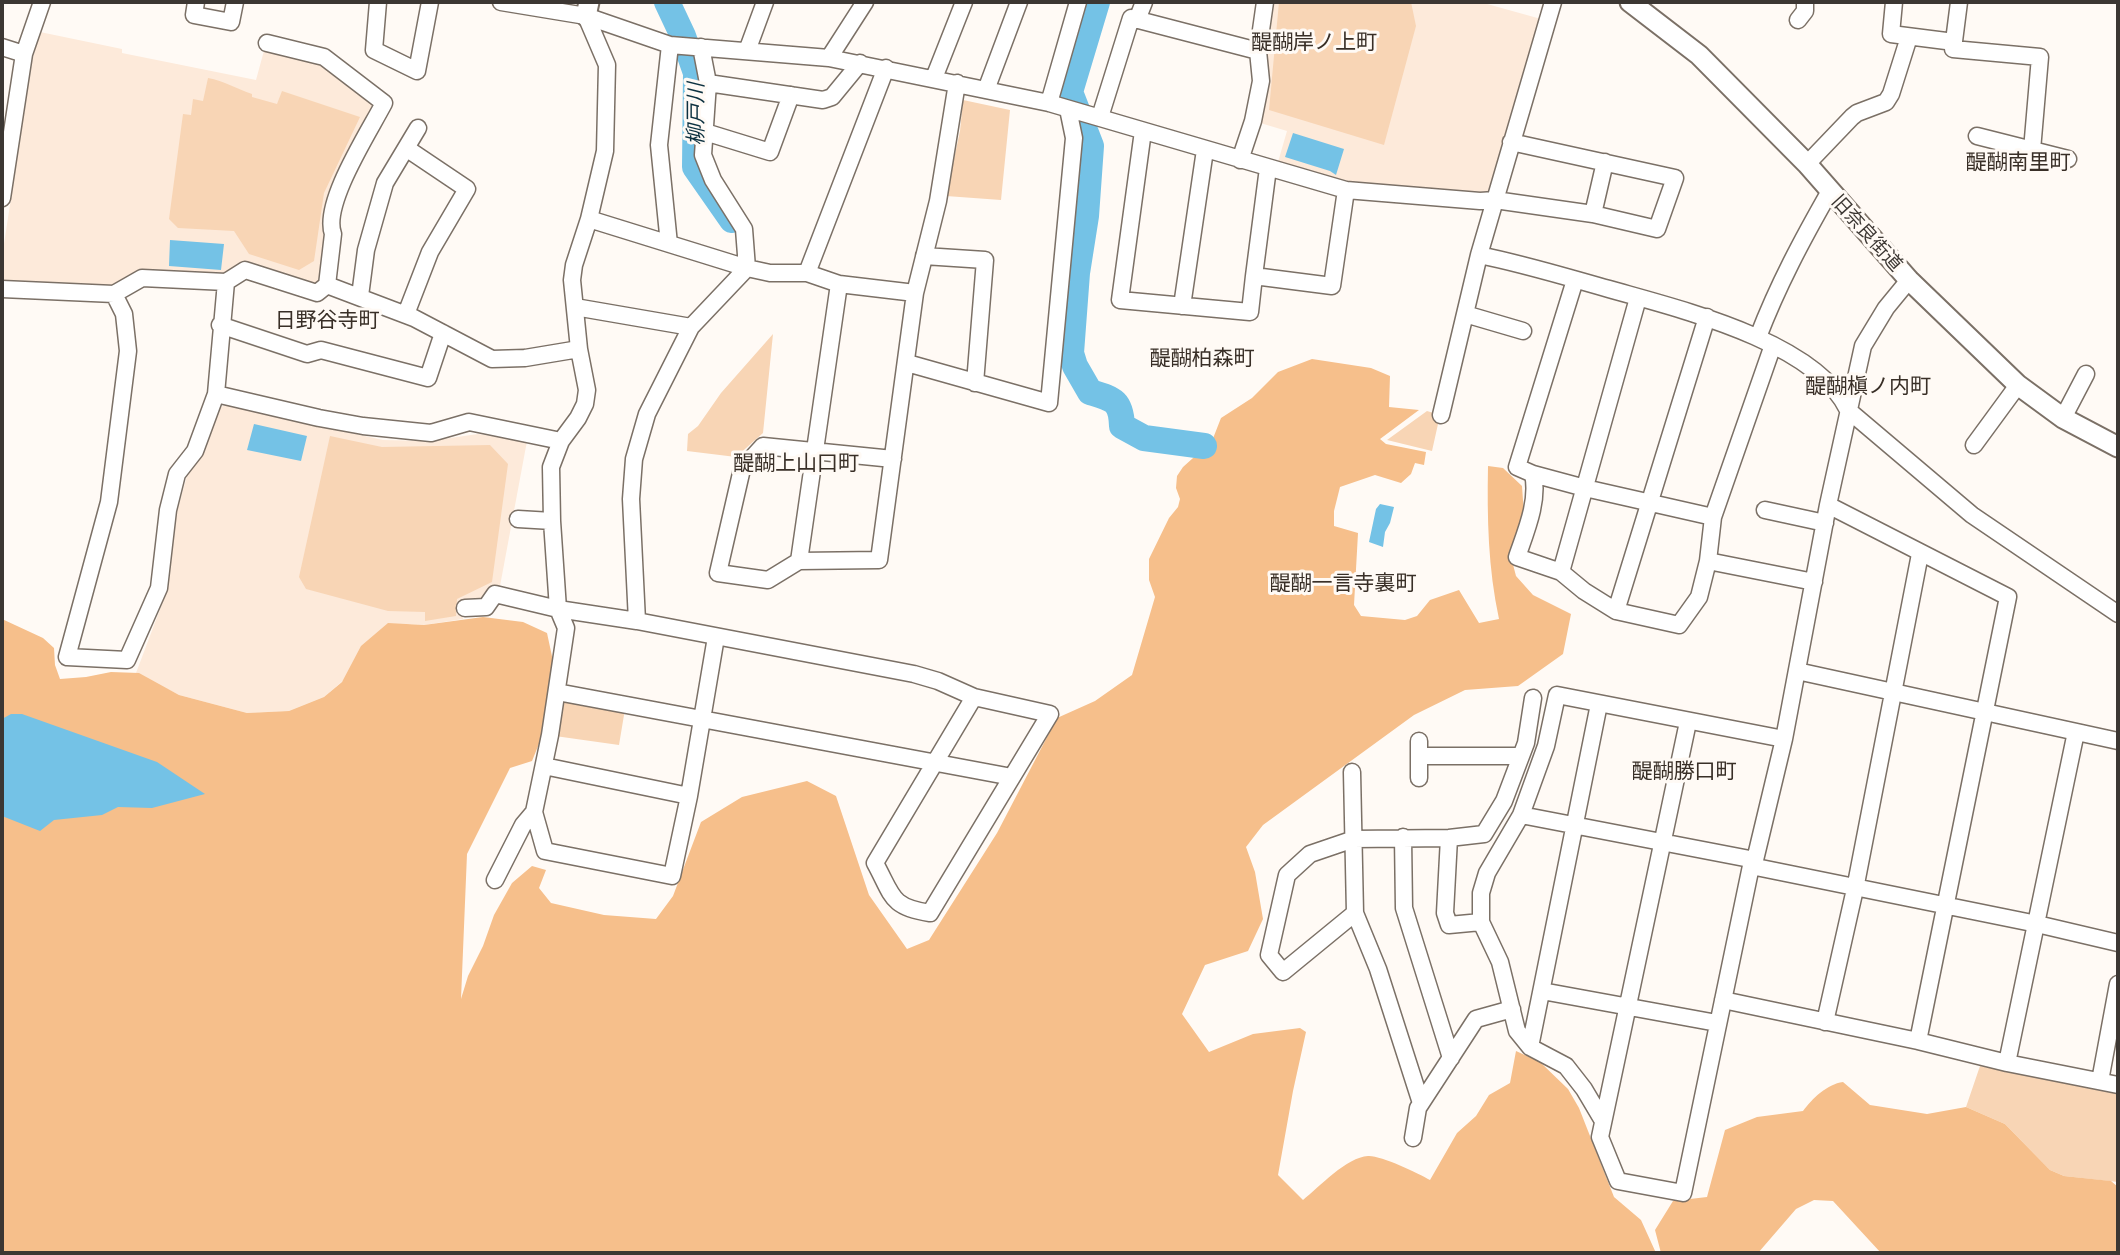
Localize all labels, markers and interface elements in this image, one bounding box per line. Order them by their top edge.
district label: 醍醐岸ノ上町 [1251,29,1377,55]
water label: 柳戸川 [683,83,709,145]
district label: 醍醐南里町 [1966,149,2070,175]
street label: 旧奈良街道 [1827,190,1907,276]
district label: 日野谷寺町 [275,307,379,333]
district label: 醍醐柏森町 [1150,345,1254,371]
district label: 醍醐槇ノ内町 [1805,373,1931,399]
district label: 醍醐上山口町 [733,450,859,476]
district label: 醍醐一言寺裏町 [1270,570,1416,596]
district label: 醍醐勝口町 [1632,758,1736,784]

